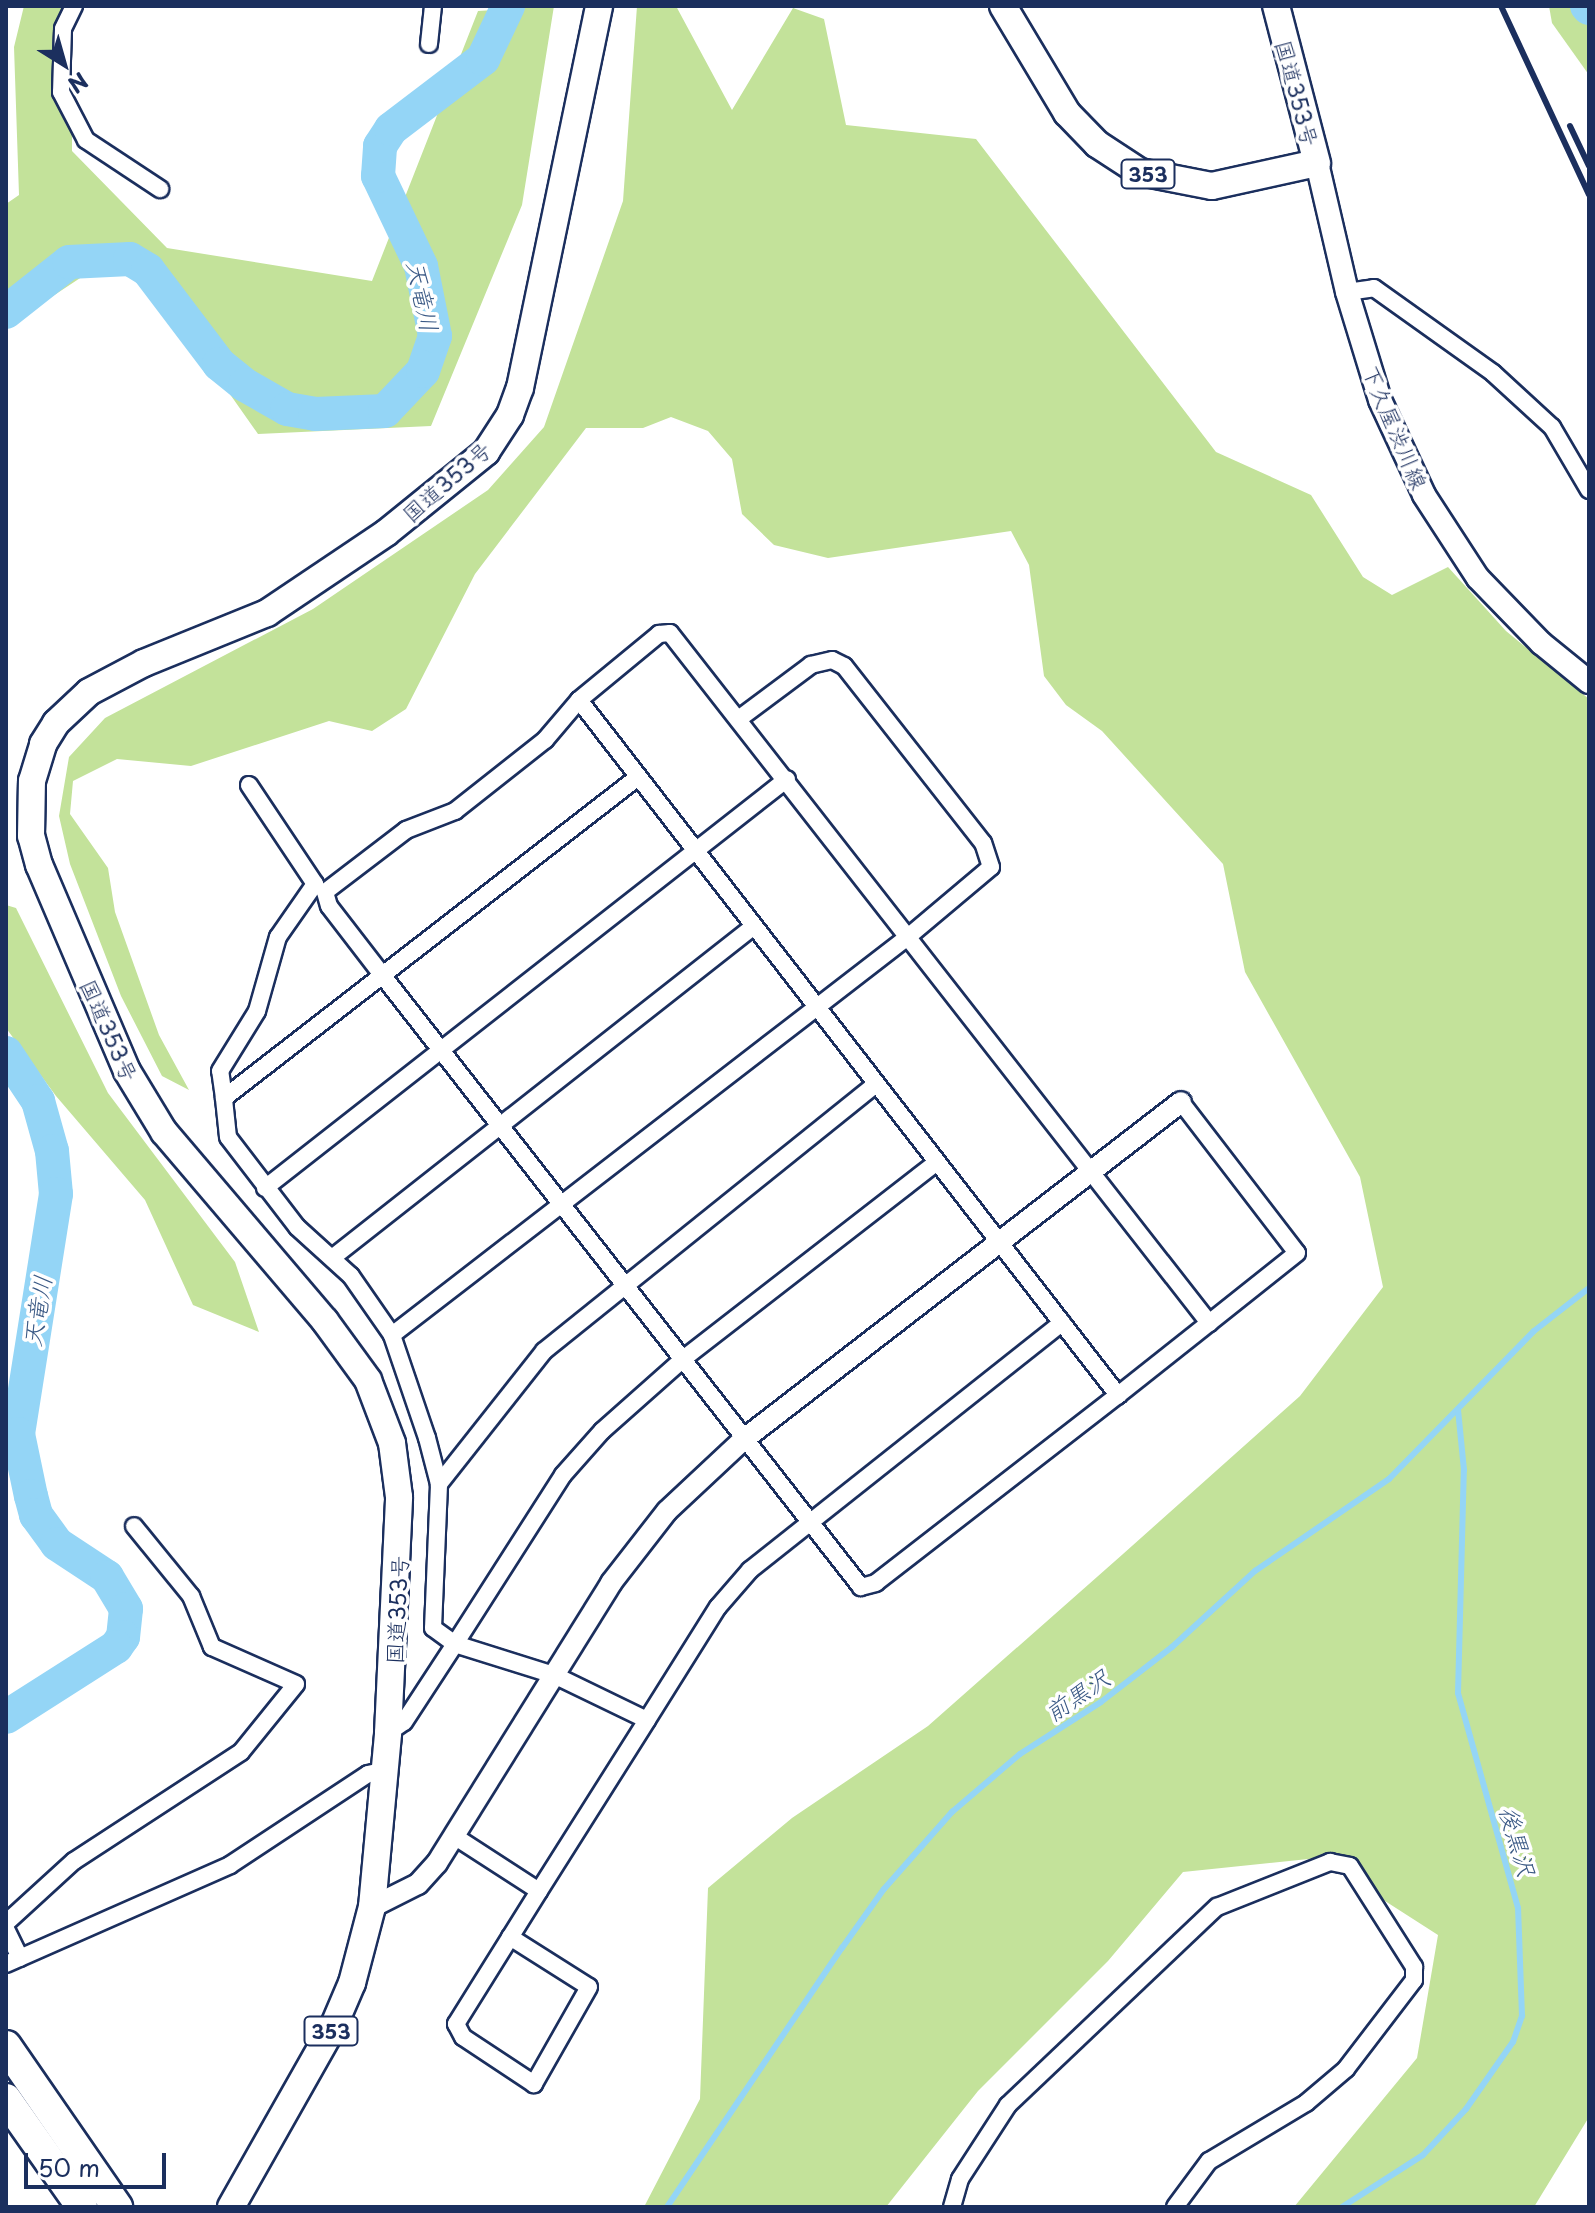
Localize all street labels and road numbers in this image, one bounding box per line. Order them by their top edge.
street label: 国道353号 [1271,37,1325,149]
road number: 353 [1120,158,1176,190]
street label: 下久屋渋川線 [1358,361,1434,493]
street label: 国道353号 [396,435,496,527]
street label: 国道353号 [76,975,144,1085]
street label: 国道353号 [380,1555,412,1665]
road number: 353 [303,2015,359,2047]

